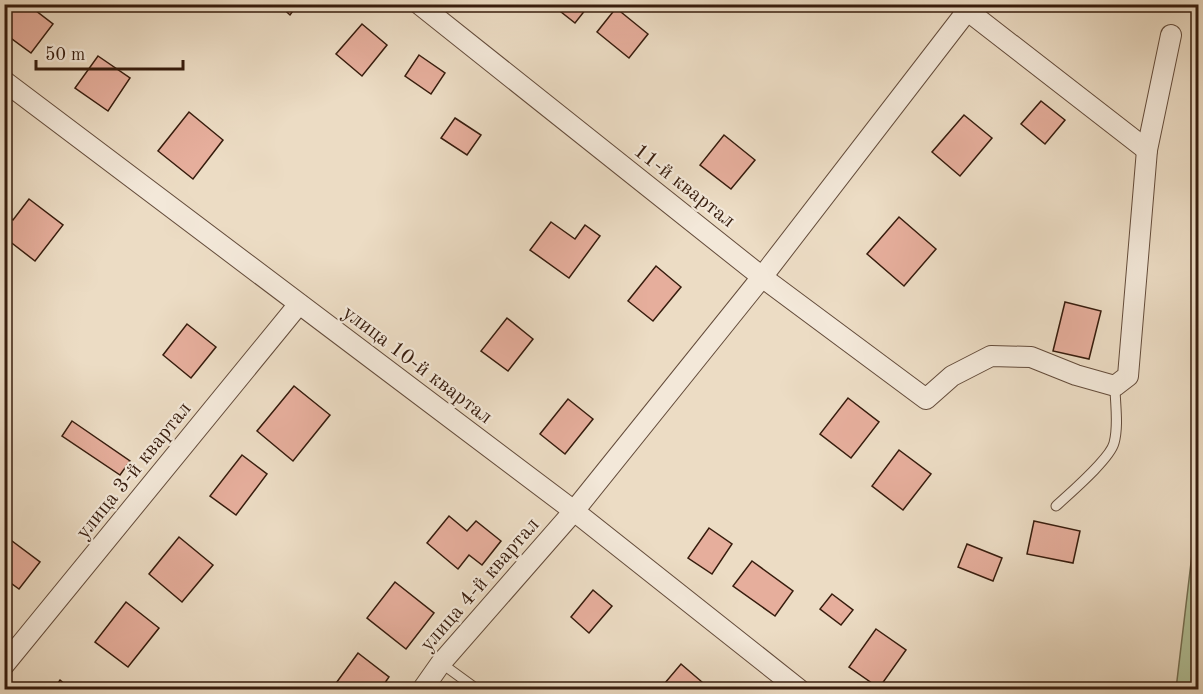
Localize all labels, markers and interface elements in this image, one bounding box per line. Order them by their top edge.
scale bar [36,33,183,71]
text: 50 m [45,46,85,64]
street label: 11-й квартал [630,140,739,232]
street label: улица 10-й квартал [338,302,496,428]
street label: улица 3-й квартал [73,398,196,543]
street label: улица 4-й квартал [417,514,544,656]

